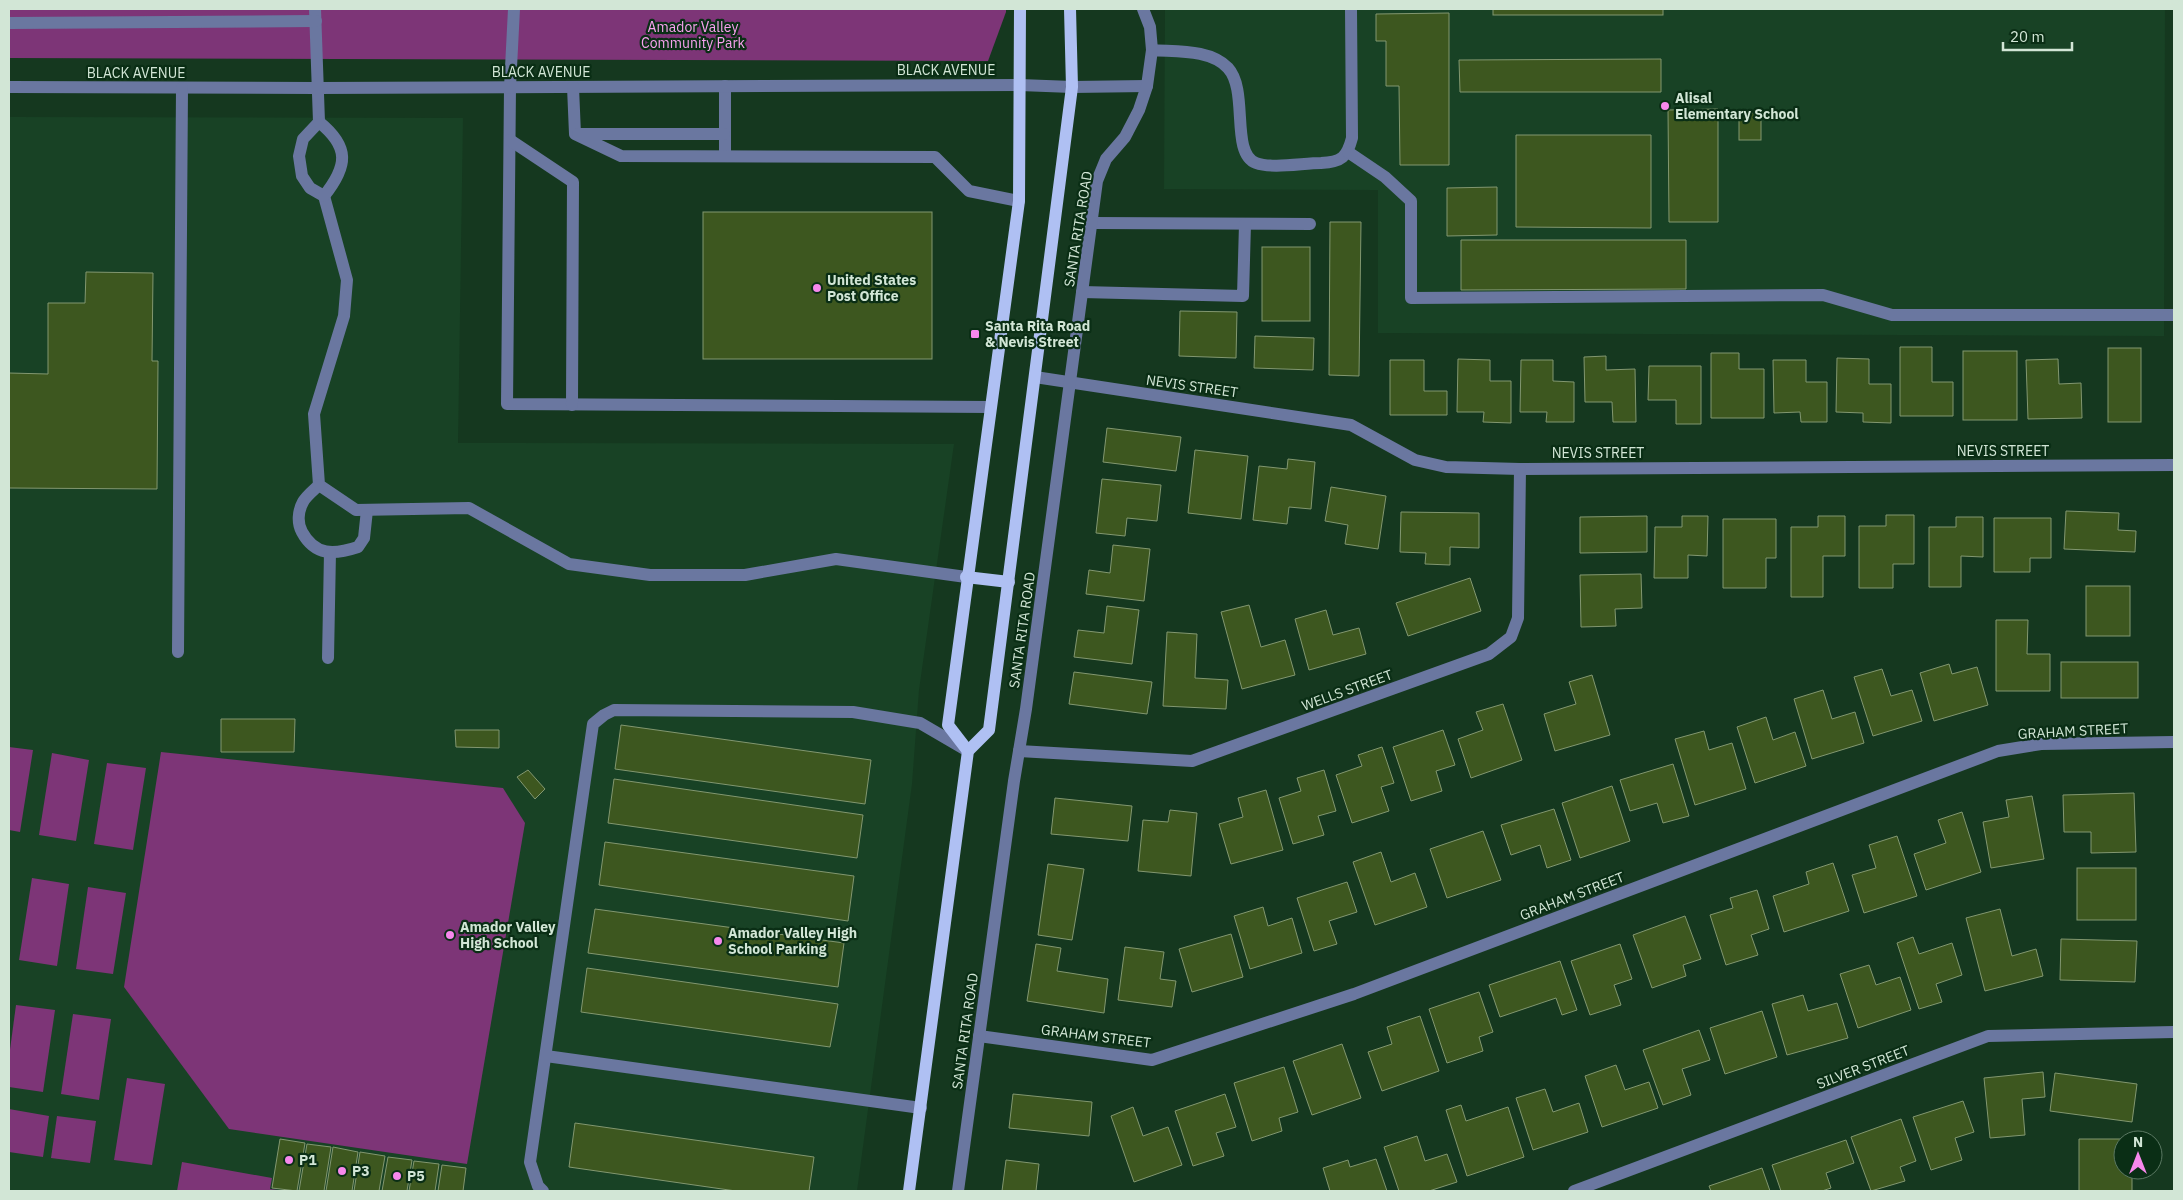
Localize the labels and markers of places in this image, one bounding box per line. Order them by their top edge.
place label: Alisal Elementary School [1675,89,1799,123]
marker: Alisal Elementary School [1659,100,1671,112]
place label: United States Post Office [827,271,916,305]
marker: United States Post Office [811,282,823,294]
place label: Santa Rita Road & Nevis Street [985,317,1090,351]
marker: Santa Rita Road & Nevis Street [969,328,981,340]
place label: Amador Valley High School [460,918,556,952]
place label: Amador Valley High School Parking [728,924,857,958]
marker: Amador Valley High School [444,929,456,941]
marker: Amador Valley High School Parking [712,935,724,947]
place label: P1 [299,1151,317,1169]
marker: P1 [283,1154,295,1166]
place label: P3 [352,1162,370,1180]
marker: P3 [336,1165,348,1177]
place label: P5 [407,1167,425,1185]
marker: P5 [391,1170,403,1182]

